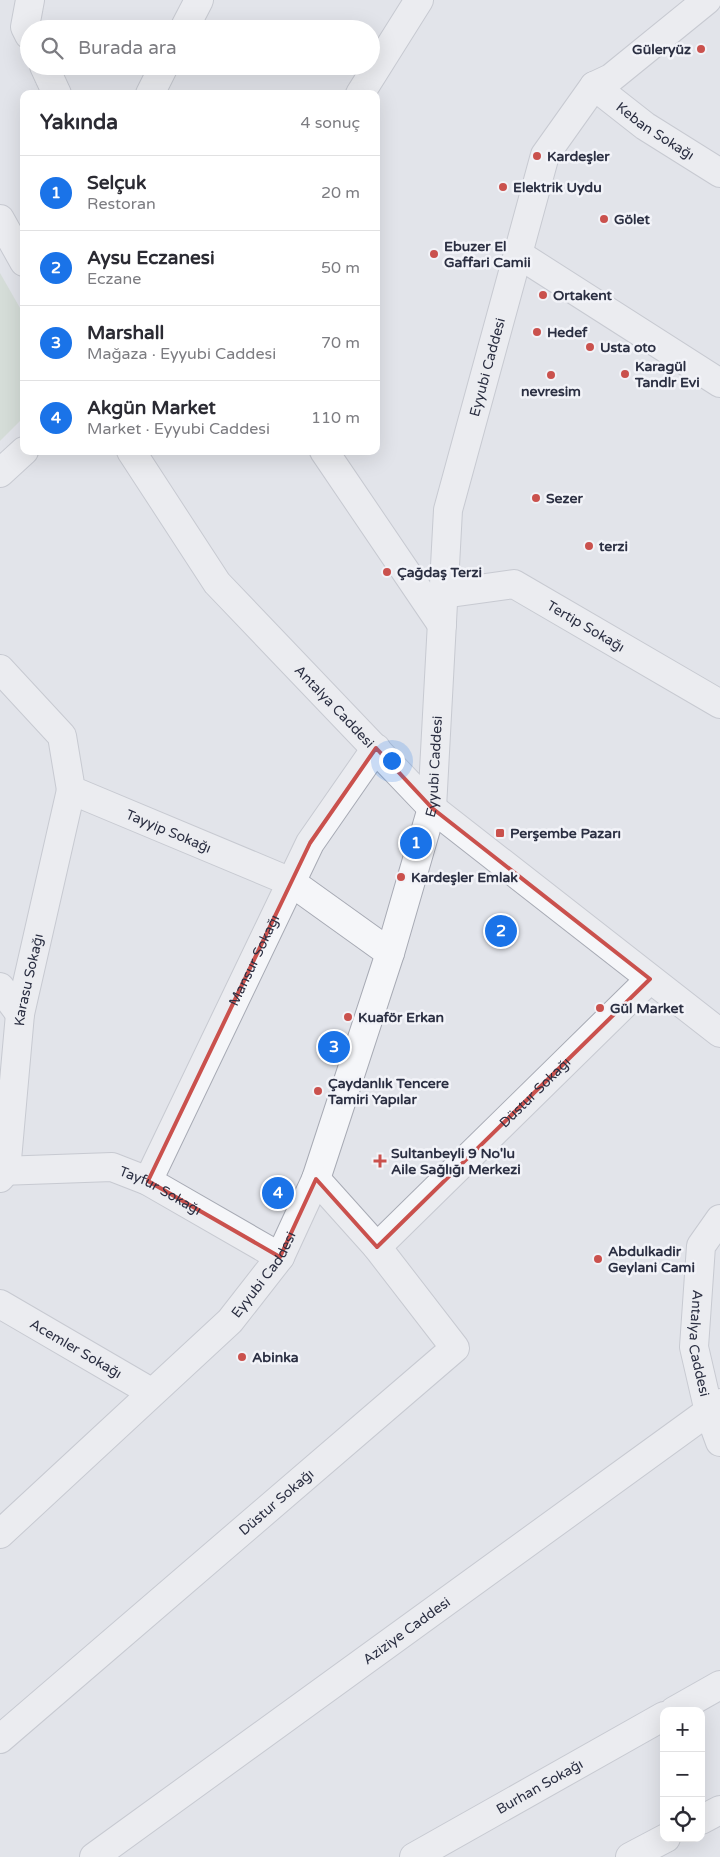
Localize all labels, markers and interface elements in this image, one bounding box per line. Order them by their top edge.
search box [20,20,380,75]
icon: search [38,34,66,62]
text: Burada ara [78,37,177,59]
place label: Güleryüz [632,41,691,58]
marker: Güleryüz [695,43,707,55]
street label: Keban Sokağı [613,98,698,163]
text: Yakında [40,110,118,135]
text: 4 sonuç [300,113,360,133]
place label: Kardeşler [547,148,610,165]
marker: Kardeşler [531,150,543,162]
text: Selçuk [87,172,146,194]
place label: Elektrik Uydu [513,179,602,196]
marker: Elektrik Uydu [497,181,509,193]
text: 1 [51,183,61,203]
text: 20 m [321,183,360,203]
text: Restoran [87,194,156,214]
place label: Gölet [614,211,651,228]
marker: Gölet [598,213,610,225]
place label: Ebuzer El Gaffari Camii [444,238,531,271]
text: Aysu Eczanesi [87,247,215,269]
marker: Ebuzer El Gaffari Camii [428,248,440,260]
text: 2 [51,258,61,278]
text: 50 m [321,258,360,278]
text: Eczane [87,269,141,289]
place label: Ortakent [553,287,613,304]
marker: Ortakent [537,289,549,301]
street label: Eyyubi Caddesi [465,316,509,418]
text: Marshall [87,322,164,344]
place label: Hedef [547,324,588,341]
marker: Hedef [531,326,543,338]
text: 3 [51,333,61,353]
text: 70 m [321,333,360,353]
place label: Usta oto [600,339,657,356]
marker: Usta oto [584,341,596,353]
text: Mağaza · Eyyubi Caddesi [87,344,276,364]
place label: Karagül Tandlr Evi [634,358,700,391]
marker: Karagül Tandlr Evi [619,368,631,380]
marker: nevresim [545,369,557,381]
place label: nevresim [521,383,581,400]
text: Akgün Market [87,397,216,419]
text: 4 [51,408,61,428]
text: 110 m [311,408,360,428]
text: Market · Eyyubi Caddesi [87,419,270,439]
place label: Sezer [546,490,583,507]
marker: Sezer [530,492,542,504]
place label: terzi [598,538,628,555]
marker: terzi [583,540,595,552]
place label: Çağdaş Terzi [397,564,482,581]
marker: Çağdaş Terzi [381,566,393,578]
street label: Tertip Sokağı [544,597,628,655]
street label: Antalya Caddesi [291,661,378,751]
street label: Eyyubi Caddesi [421,715,445,819]
your location [379,748,405,774]
street label: Tayyip Sokağı [123,805,214,856]
pin: 1 [400,824,432,862]
place label: Perşembe Pazarı [510,825,621,842]
marker: Perşembe Pazarı [494,827,506,839]
place label: Kardeşler Emlak [411,869,518,886]
marker: Kardeşler Emlak [395,871,407,883]
street label: Mansur Sokağı [225,912,283,1008]
pin: 2 [485,912,517,950]
street label: Karasu Sokağı [10,932,47,1027]
place label: Gül Market [610,1000,684,1017]
marker: Gül Market [594,1002,606,1014]
place label: Kuaför Erkan [358,1009,444,1026]
marker: Kuaför Erkan [342,1011,354,1023]
pin: 3 [318,1028,350,1066]
street label: Düstur Sokağı [495,1053,574,1131]
place label: Çaydanlık Tencere Tamiri Yapılar [327,1075,449,1108]
marker: Çaydanlık Tencere Tamiri Yapılar [312,1085,324,1097]
place label: Sultanbeyli 9 No'lu Aile Sağlığı Merkezi [391,1145,521,1178]
marker: Sultanbeyli 9 No'lu Aile Sağlığı Merkezi [373,1154,387,1168]
street label: Tayfur Sokağı [117,1162,205,1219]
pin: 4 [262,1174,294,1212]
street label: Eyyubi Caddesi [227,1229,299,1321]
place label: Abdulkadir Geylani Cami [608,1243,695,1276]
marker: Abdulkadir Geylani Cami [592,1253,604,1265]
street label: Antalya Caddesi [685,1289,714,1398]
street label: Acemler Sokağı [27,1315,125,1382]
place label: Abinka [252,1349,299,1366]
marker: Abinka [236,1351,248,1363]
street label: Düstur Sokağı [235,1465,317,1539]
street label: Aziziye Caddesi [359,1593,454,1668]
map controls [660,1707,705,1842]
button: + [660,1707,705,1752]
button: − [660,1752,705,1797]
street label: Burhan Sokağı [493,1755,586,1817]
button: locate [660,1797,705,1842]

